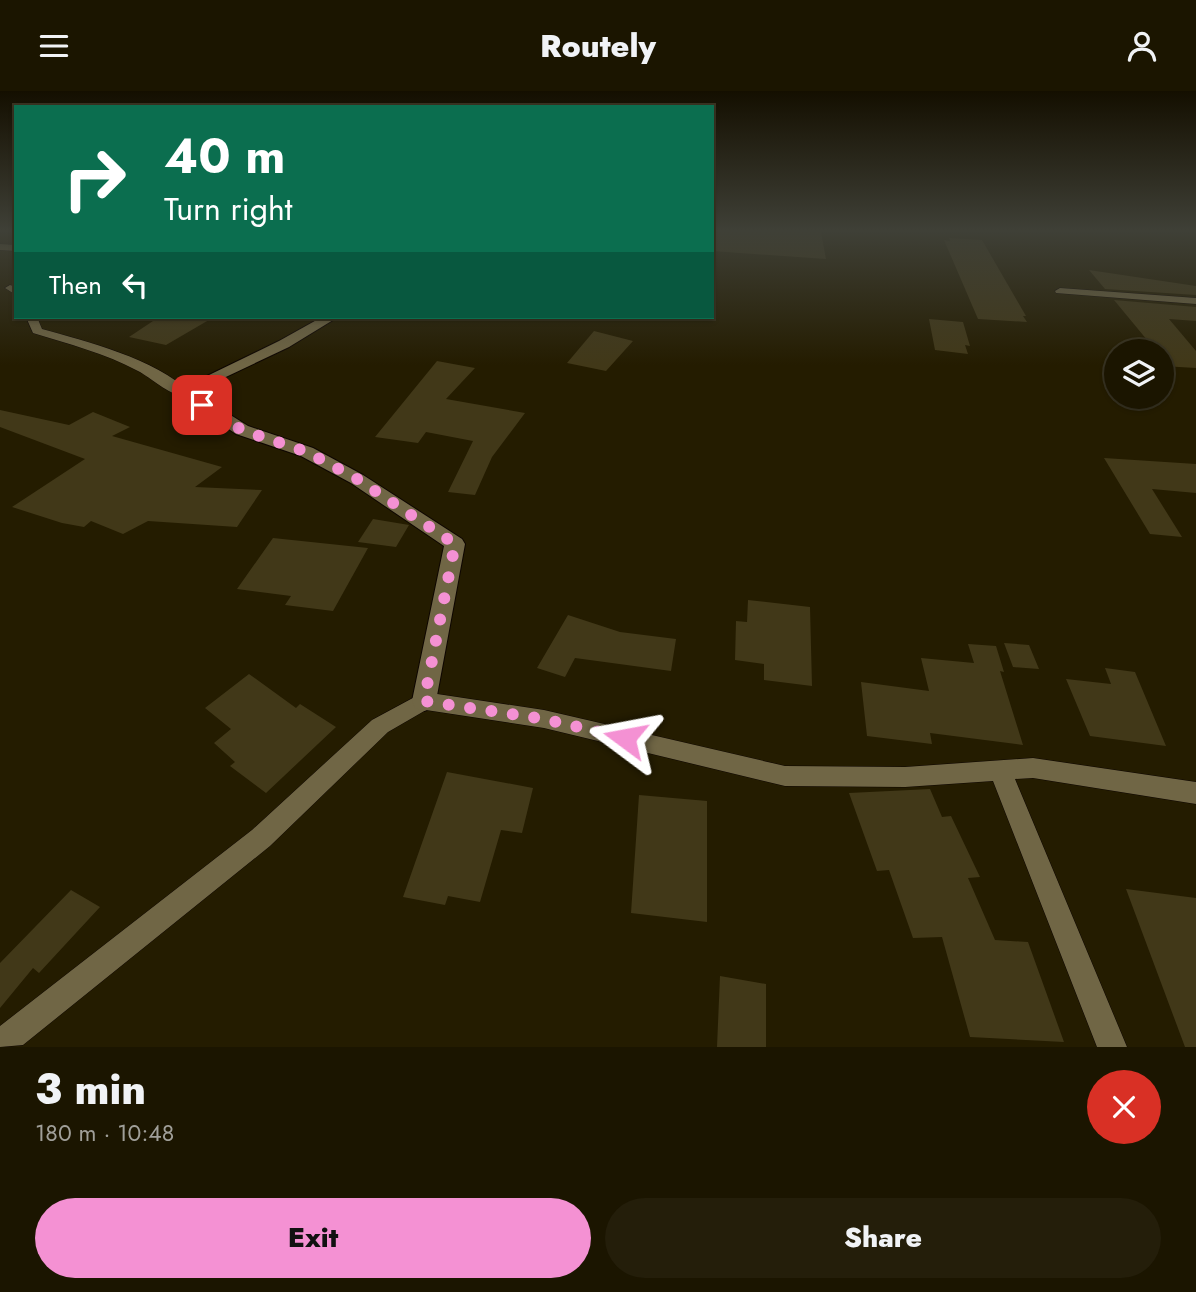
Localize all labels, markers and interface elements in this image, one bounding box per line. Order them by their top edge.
text: Routely [540,23,656,69]
icon: menu [35,27,73,65]
icon: person [1123,27,1161,65]
text: 40 m [164,121,286,191]
icon: right [49,133,140,224]
text: Turn right [164,186,293,232]
text: Then [49,266,102,304]
icon: left [116,266,154,304]
map controls [1104,339,1174,409]
button: layers [1104,339,1174,409]
pin [172,375,232,435]
icon: arrive [183,386,221,424]
position arrow [588,701,662,775]
text: 3 min [35,1059,146,1120]
button: close [1087,1070,1161,1144]
text: 180 m · 10:48 [35,1116,174,1150]
button: Exit [35,1198,591,1278]
button: Share [605,1198,1161,1278]

